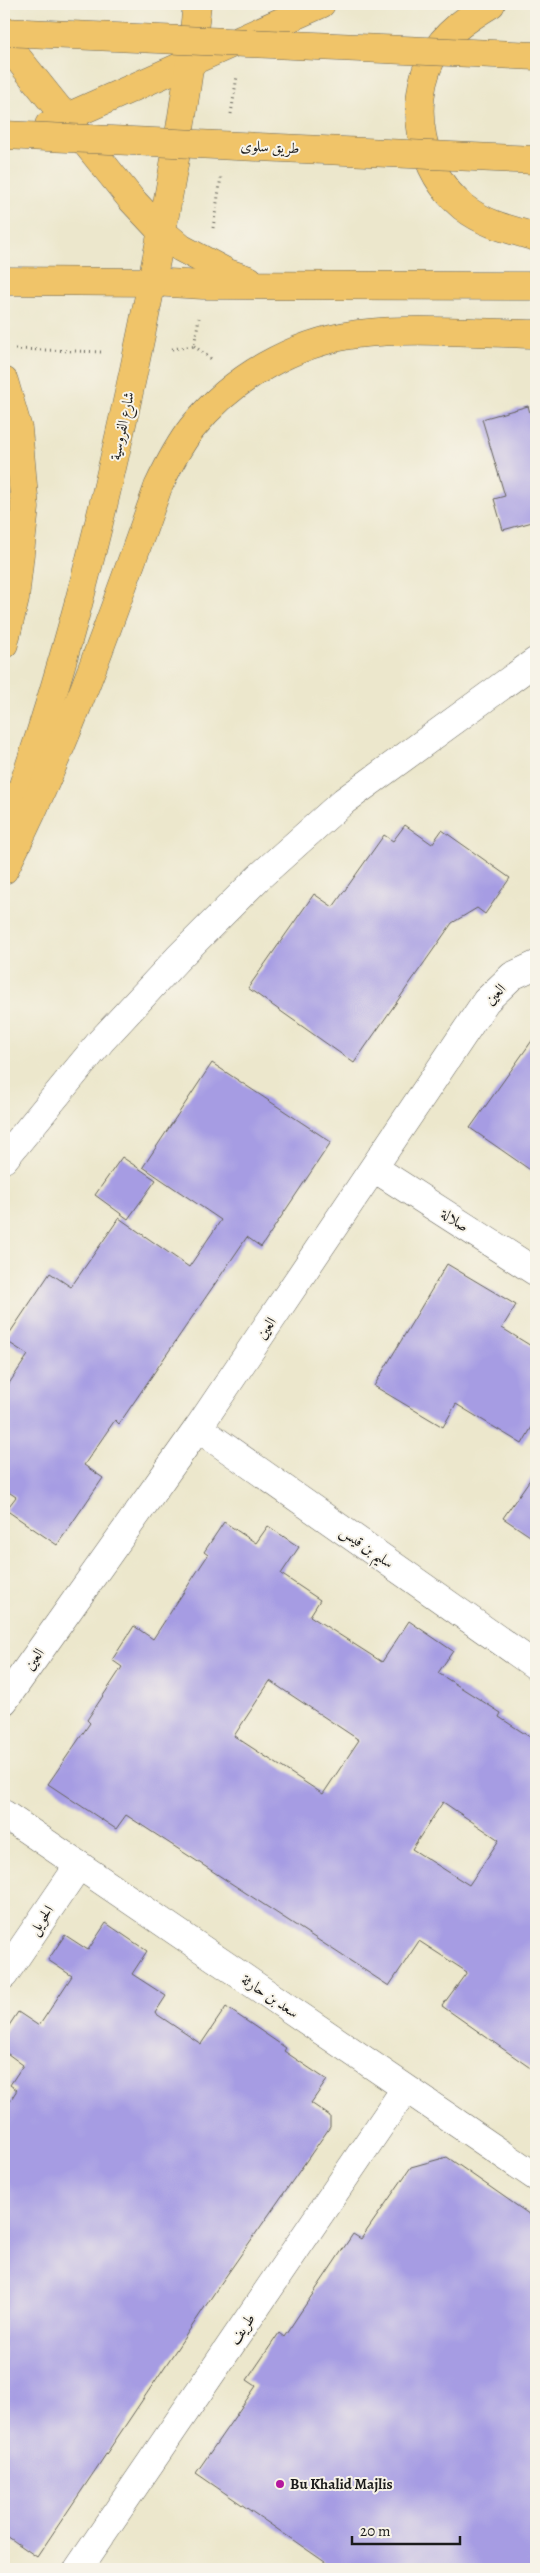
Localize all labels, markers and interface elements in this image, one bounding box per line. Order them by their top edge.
street label: طريق سلوى [240,135,300,159]
street label: شارع الفروسية [105,390,142,463]
street label: العين [480,979,510,1009]
street label: صلالة [437,1203,473,1236]
street label: العين [251,1313,281,1343]
street label: سليم بن قيس [333,1521,398,1577]
street label: العين [19,1644,49,1674]
street label: الحويل [24,1901,59,1940]
street label: سعد بن حارثة [237,1969,303,2023]
street label: طريف [224,2310,260,2348]
place label: Bu Khalid Majlis [290,2474,393,2494]
marker: Bu Khalid Majlis [274,2478,286,2490]
scale bar [352,2513,460,2545]
text: 20 m [360,2521,391,2541]

